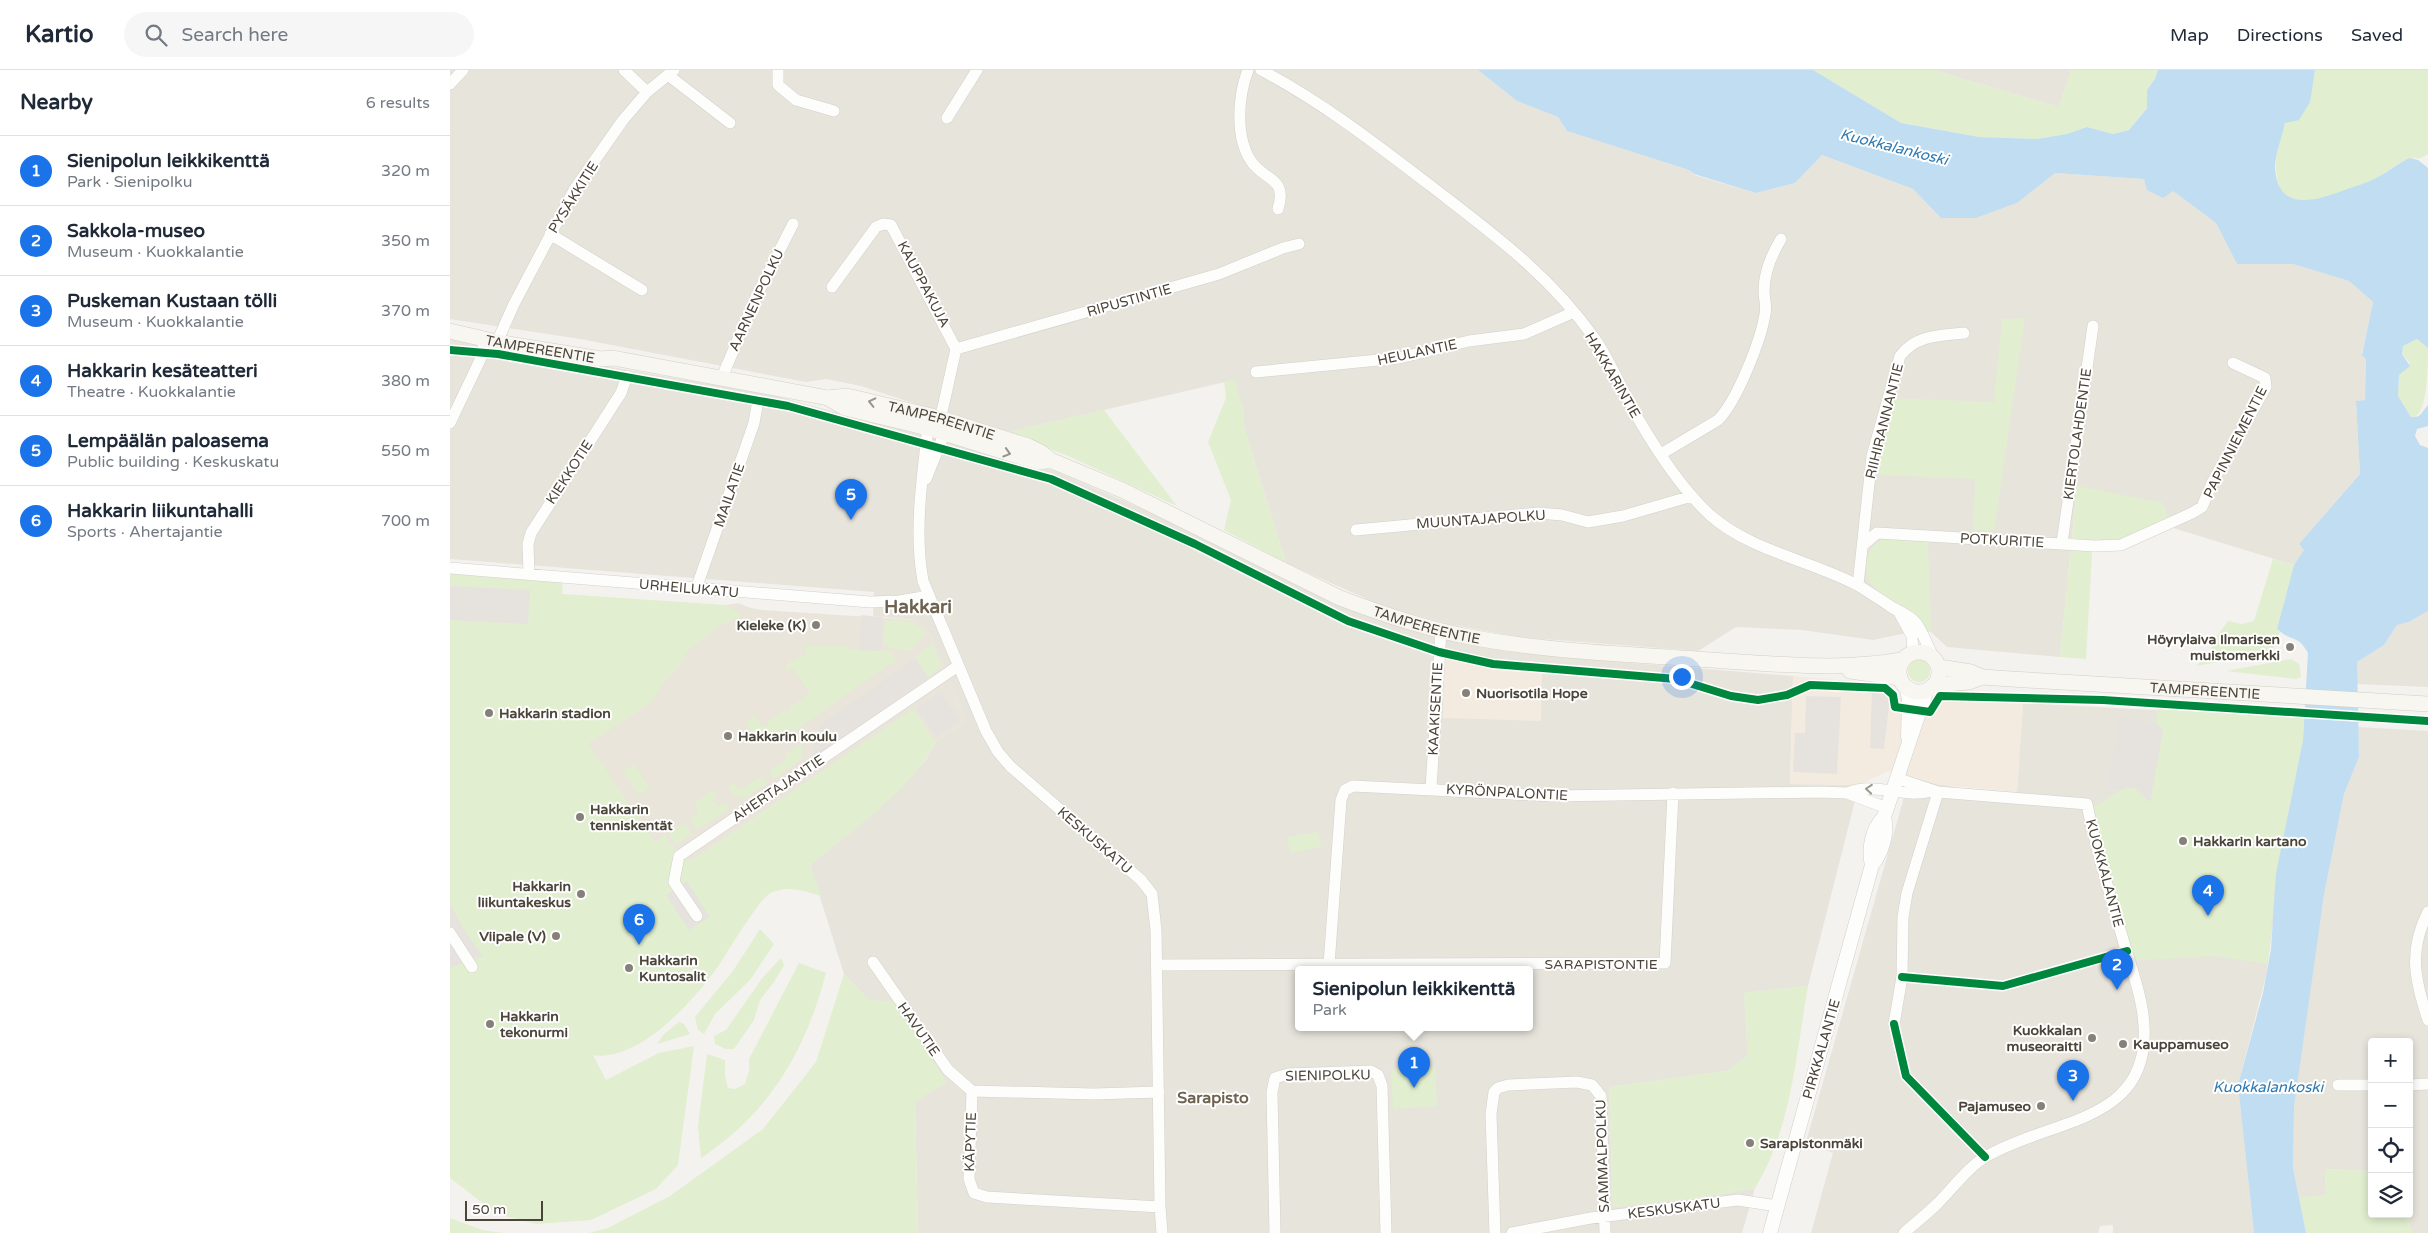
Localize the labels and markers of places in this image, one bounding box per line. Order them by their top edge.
pin: 5 [835,479,867,520]
place label: Kieleke (K) [736,617,806,634]
marker: Kieleke (K) [810,619,822,631]
place label: Höyrylaiva Ilmarisen muistomerkki [2147,631,2280,664]
marker: Höyrylaiva Ilmarisen muistomerkki [2284,641,2296,653]
place label: Nuorisotila Hope [1476,685,1588,702]
marker: Nuorisotila Hope [1460,687,1472,699]
place label: Hakkarin stadion [499,705,611,722]
marker: Hakkarin stadion [483,707,495,719]
place label: Hakkarin koulu [738,728,837,745]
marker: Hakkarin koulu [722,730,734,742]
place label: Hakkarin tenniskentät [589,801,673,834]
marker: Hakkarin tenniskentät [574,811,586,823]
place label: Hakkarin kartano [2193,833,2307,850]
marker: Hakkarin kartano [2177,835,2189,847]
pin: 4 [2192,875,2224,916]
place label: Hakkarin liikuntakeskus [478,878,571,911]
marker: Hakkarin liikuntakeskus [575,888,587,900]
pin: 6 [623,904,655,945]
place label: Viipale (V) [479,928,546,945]
marker: Viipale (V) [550,930,562,942]
pin: 2 [2101,949,2133,990]
place label: Hakkarin Kuntosalit [639,952,707,985]
marker: Hakkarin Kuntosalit [623,962,635,974]
place label: Hakkarin tekonurmi [499,1008,568,1041]
marker: Hakkarin tekonurmi [484,1018,496,1030]
place label: Kuokkalan museoraitti [2007,1022,2082,1055]
marker: Kuokkalan museoraitti [2086,1032,2098,1044]
place label: Kauppamuseo [2133,1036,2229,1053]
marker: Kauppamuseo [2117,1038,2129,1050]
pin: 1 [1398,1047,1430,1088]
pin: 3 [2057,1060,2089,1101]
place label: Pajamuseo [1958,1098,2031,1115]
marker: Pajamuseo [2035,1100,2047,1112]
place label: Sarapistonmäki [1760,1135,1863,1152]
marker: Sarapistonmäki [1744,1137,1756,1149]

